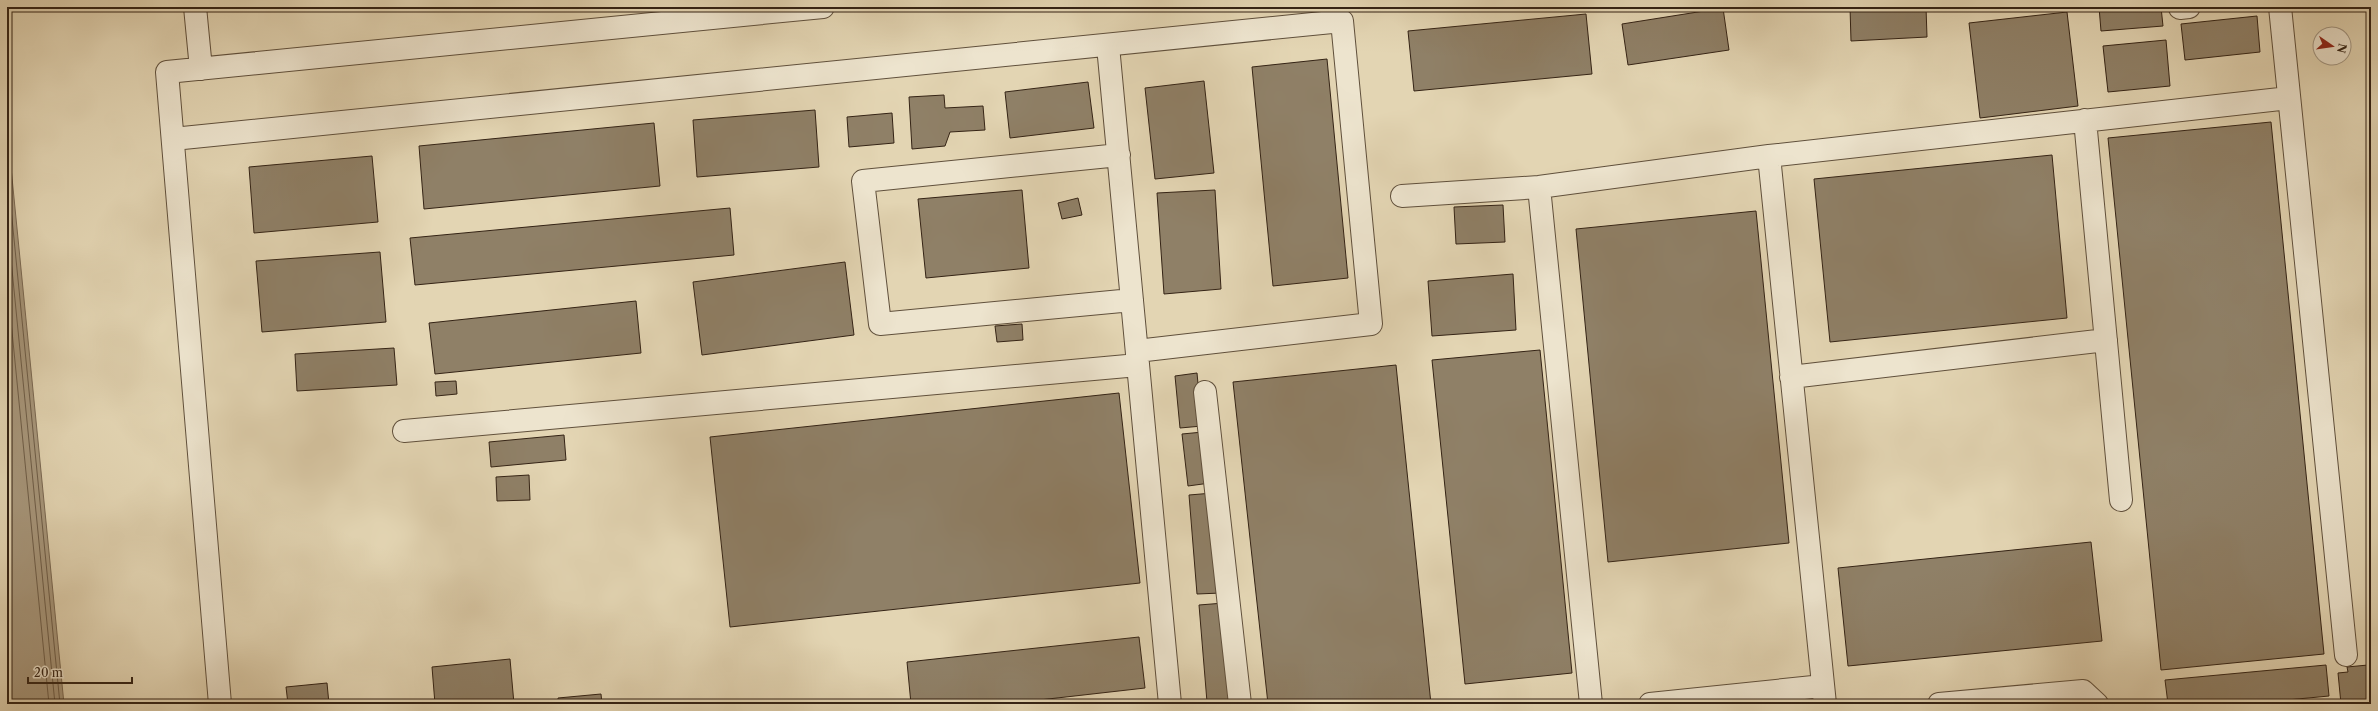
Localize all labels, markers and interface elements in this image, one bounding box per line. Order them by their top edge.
north arrow [2312,26,2352,66]
text: N [2334,42,2350,55]
scale bar [28,659,132,685]
text: 20 m [34,665,63,680]

